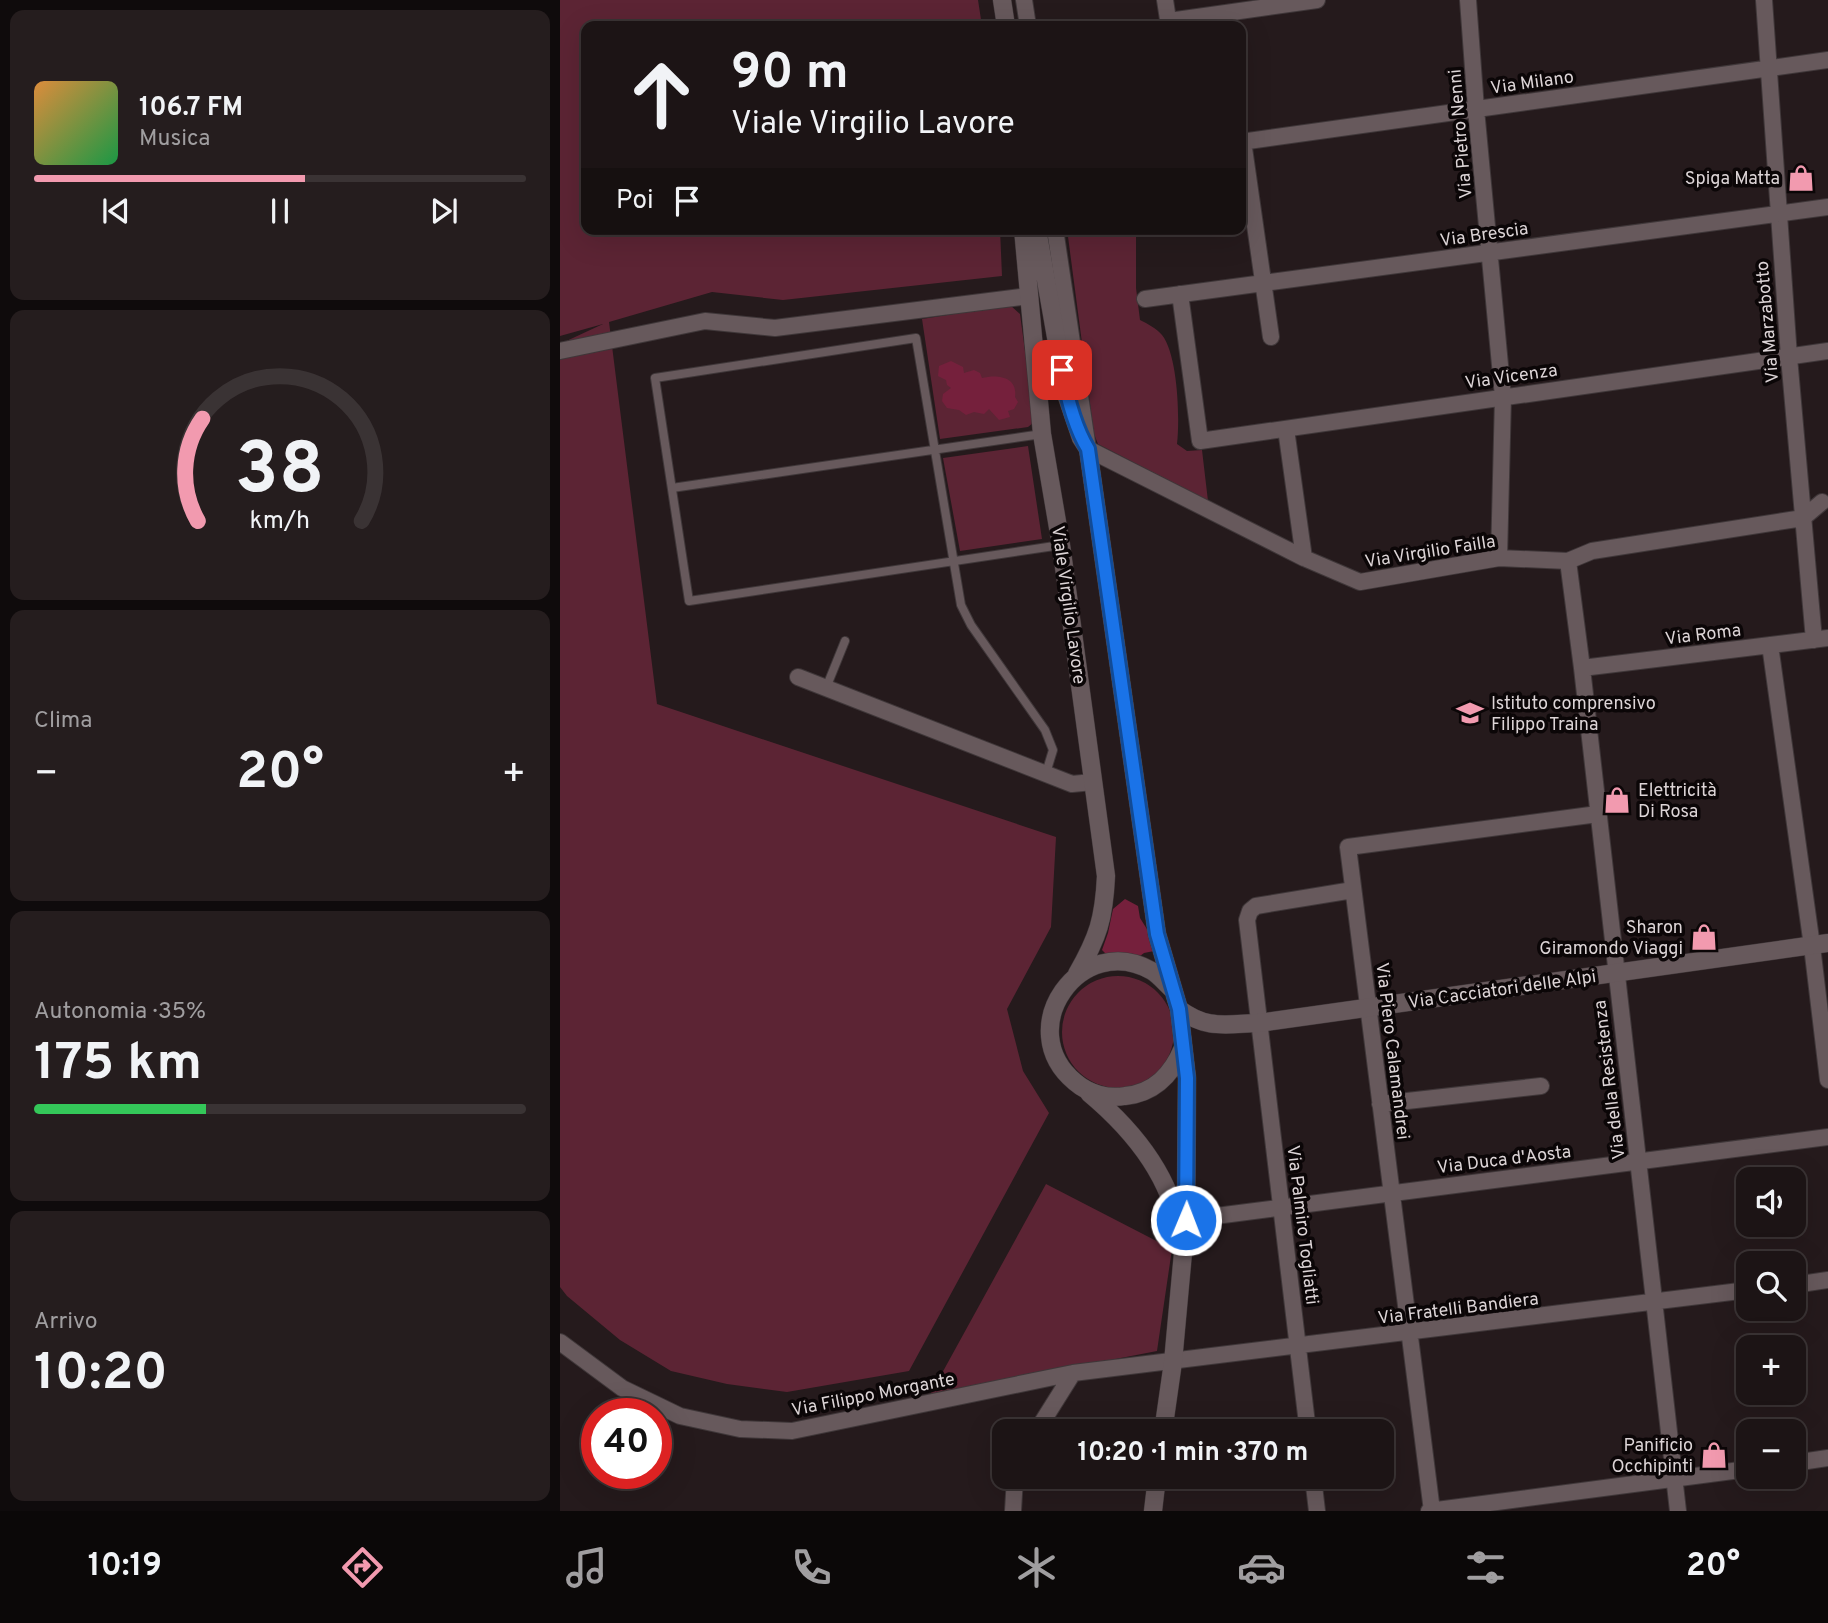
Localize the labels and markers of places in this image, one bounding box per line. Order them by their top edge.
shop icon: Spiga Matta [1786,163,1816,193]
place label: Spiga Matta [1685,168,1780,191]
pin [1032,340,1092,400]
place label: Istituto comprensivo Filippo Traina [1491,693,1656,737]
school or university icon: Istituto comprensivo Filippo Traina [1455,698,1485,728]
place label: Elettricità Di Rosa [1638,780,1717,824]
shop icon: Elettricità Di Rosa [1602,785,1632,815]
place label: Sharon Giramondo Viaggi [1539,917,1683,961]
shop icon: Sharon Giramondo Viaggi [1689,922,1719,952]
place label: Panificio Occhipinti [1612,1435,1693,1479]
shop icon: Panificio Occhipinti [1699,1440,1729,1470]

